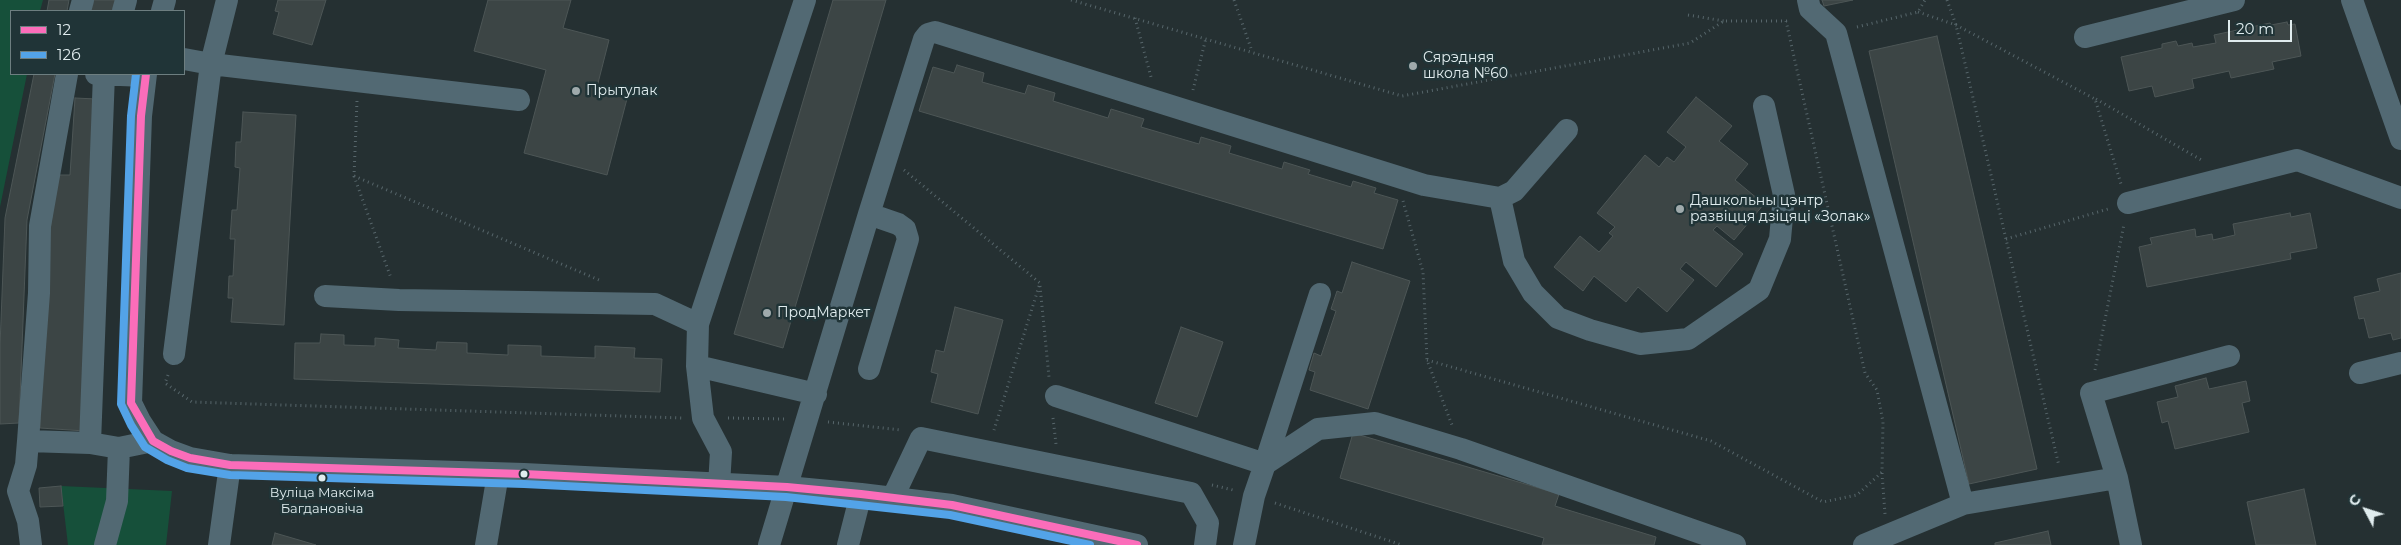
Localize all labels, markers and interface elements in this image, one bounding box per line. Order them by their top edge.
legend [10,10,185,75]
scale bar [2231,10,2295,42]
text: 20 m [2236,19,2274,38]
text: 12 [57,20,71,39]
text: 12б [57,45,81,64]
place label: Сярэдняя школа №60 [1423,50,1508,82]
marker: Сярэдняя школа №60 [1407,60,1419,72]
place label: Прытулак [586,83,657,99]
marker: Прытулак [570,85,582,97]
place label: Дашкольны цэнтр развіцця дзіцяці «Золак» [1690,193,1870,226]
marker: Дашкольны цэнтр развіцця дзіцяці «Золак» [1674,203,1686,215]
place label: ПродМаркет [777,305,870,321]
marker: ПродМаркет [761,307,773,319]
unlabelled marker [519,469,529,479]
marker: Вуліца Максіма Багдановіча [317,473,327,483]
place label: Вуліца Максіма Багдановіча [270,485,374,516]
north arrow [2341,485,2391,535]
text: С [2344,491,2365,510]

